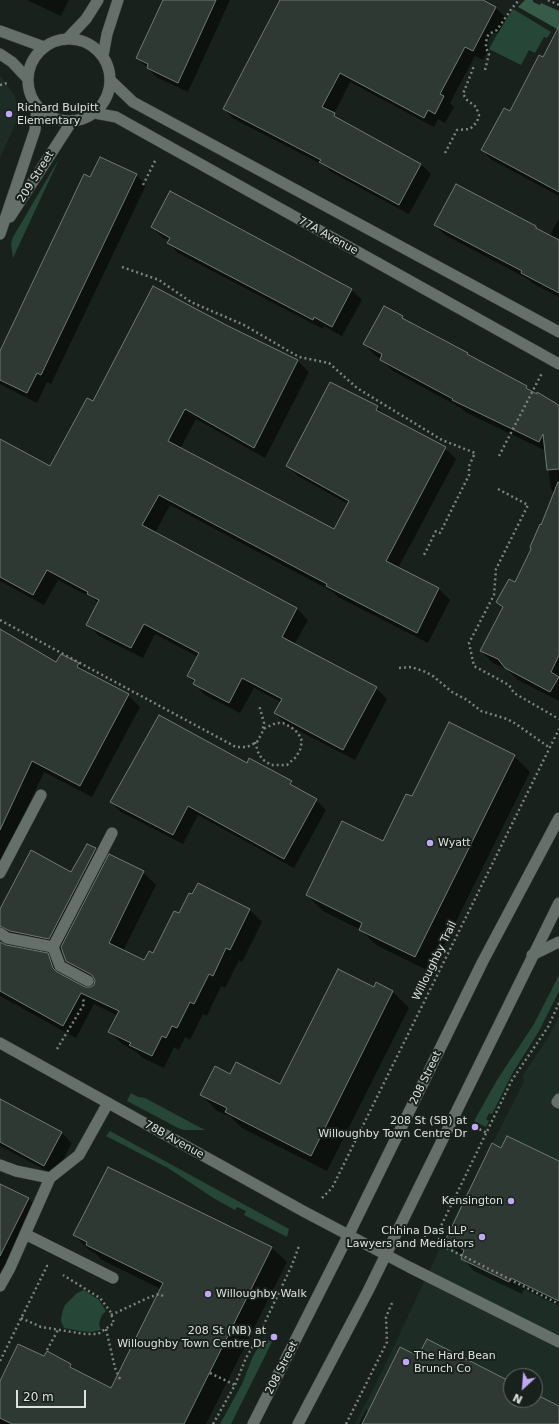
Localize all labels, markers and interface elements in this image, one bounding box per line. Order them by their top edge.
place label: Richard Bulpitt Elementary [17,101,99,127]
marker: Richard Bulpitt Elementary [4,109,14,119]
street label: 209 Street [15,149,57,205]
street label: 77A Avenue [296,214,360,258]
place label: Wyatt [438,836,471,850]
marker: Wyatt [425,838,435,848]
street label: Willoughby Trail [410,919,460,1003]
street label: 208 Street [407,1049,445,1107]
place label: 208 St (SB) at Willoughby Town Centre Dr [318,1114,467,1140]
street label: 78B Avenue [142,1118,206,1162]
marker: 208 St (SB) at Willoughby Town Centre Dr [470,1122,480,1132]
place label: Kensington [442,1194,503,1208]
marker: Kensington [506,1196,516,1206]
place label: Chhina Das LLP - Lawyers and Mediators [347,1224,474,1250]
marker: Chhina Das LLP - Lawyers and Mediators [477,1232,487,1242]
place label: Willoughby Walk [216,1287,307,1301]
marker: Willoughby Walk [203,1289,213,1299]
place label: 208 St (NB) at Willoughby Town Centre Dr [117,1324,266,1350]
marker: 208 St (NB) at Willoughby Town Centre Dr [269,1332,279,1342]
street label: 208 Street [263,1339,301,1397]
place label: The Hard Bean Brunch Co [414,1349,496,1375]
marker: The Hard Bean Brunch Co [401,1357,411,1367]
north arrow [503,1368,543,1408]
scale bar [18,1382,88,1408]
text: 20 m [23,1390,54,1404]
text: N [511,1390,525,1406]

